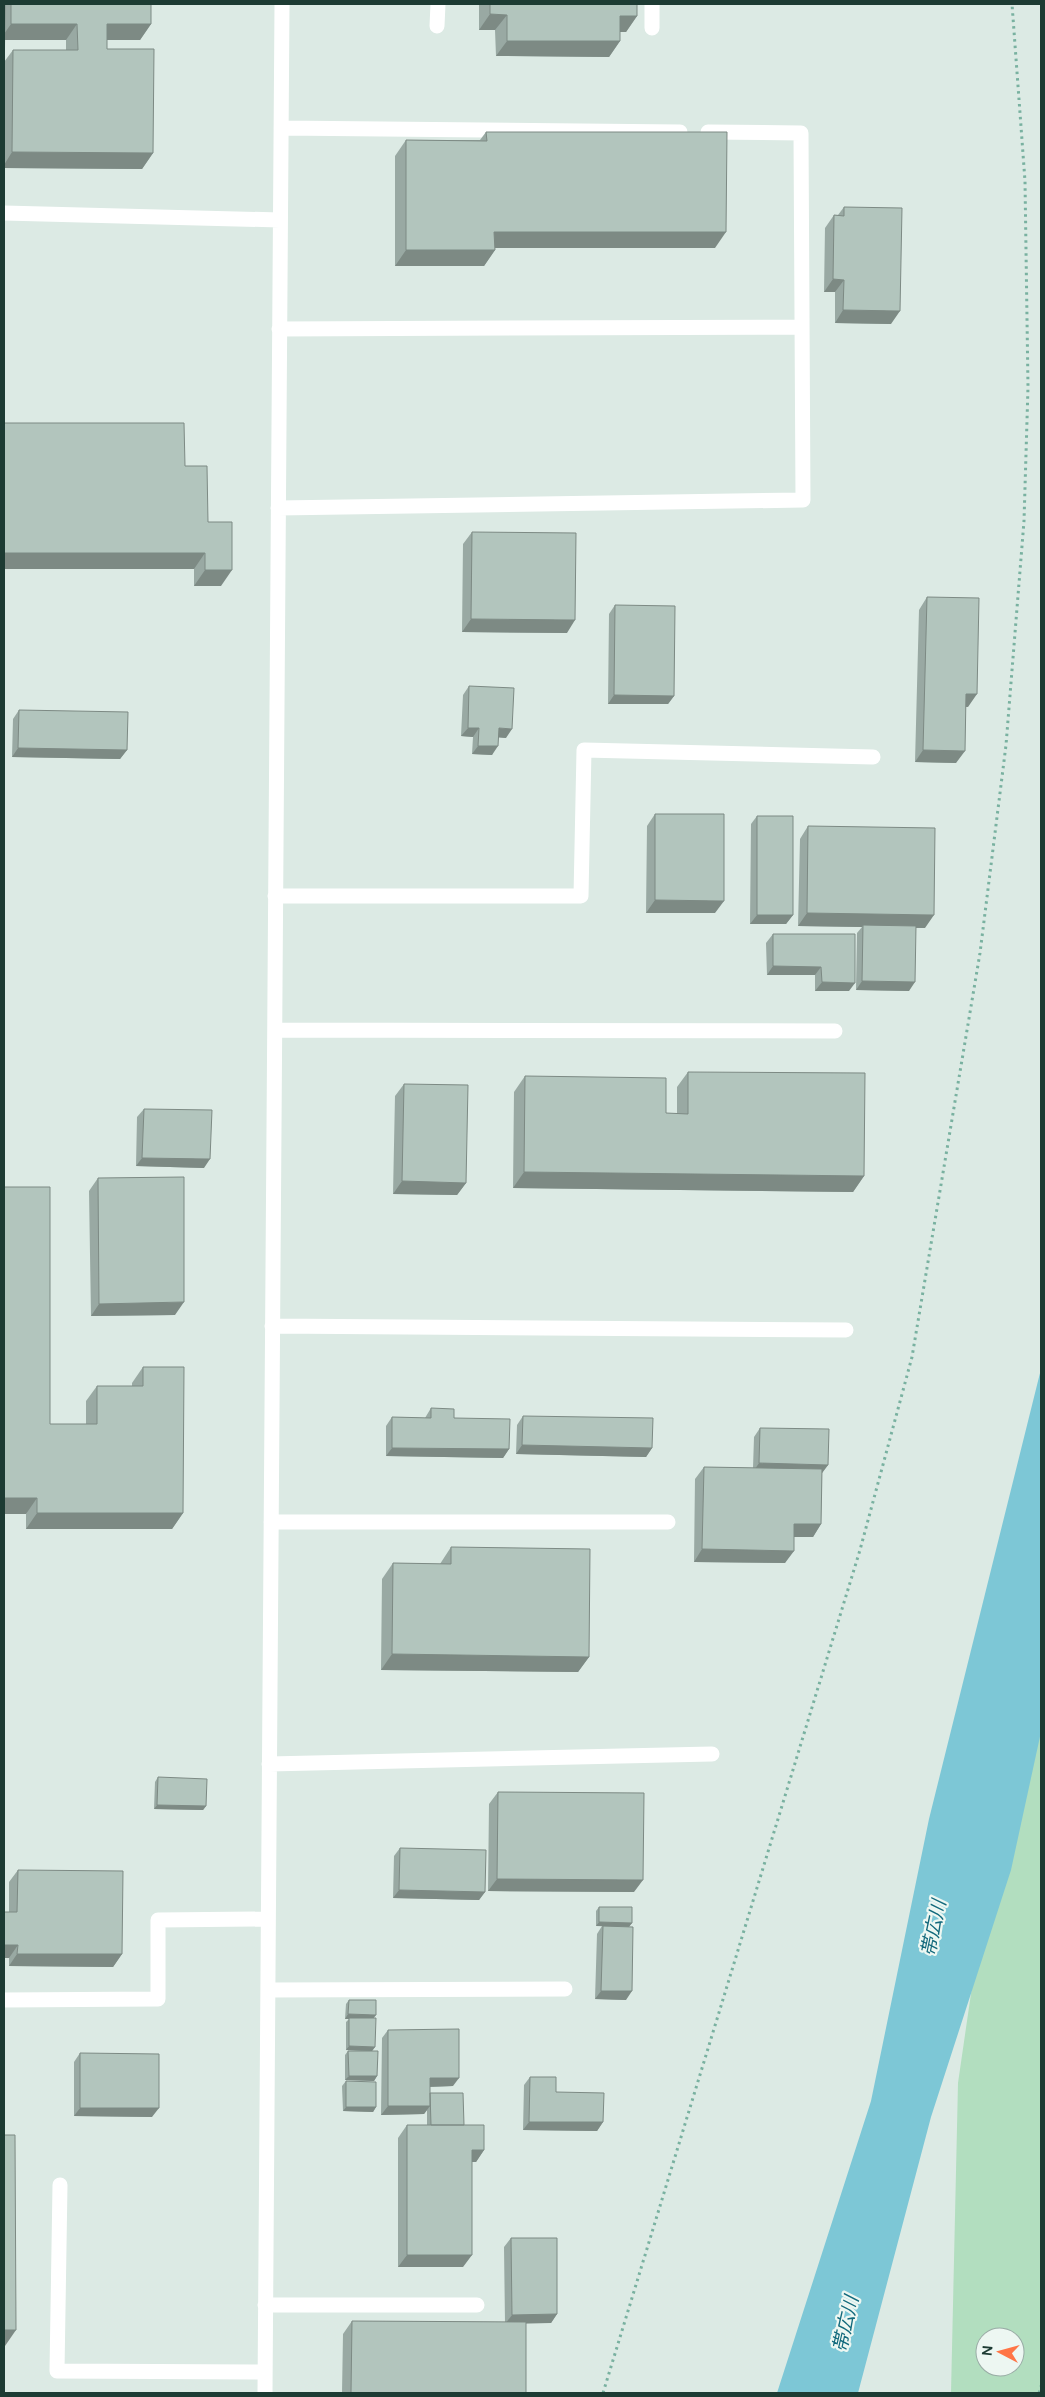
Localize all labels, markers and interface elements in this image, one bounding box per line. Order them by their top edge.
water label: 帯広川 [915,1896,952,1959]
water label: 帯広川 [827,2292,865,2355]
north arrow [975,2327,1025,2377]
text: N [978,2345,997,2357]

